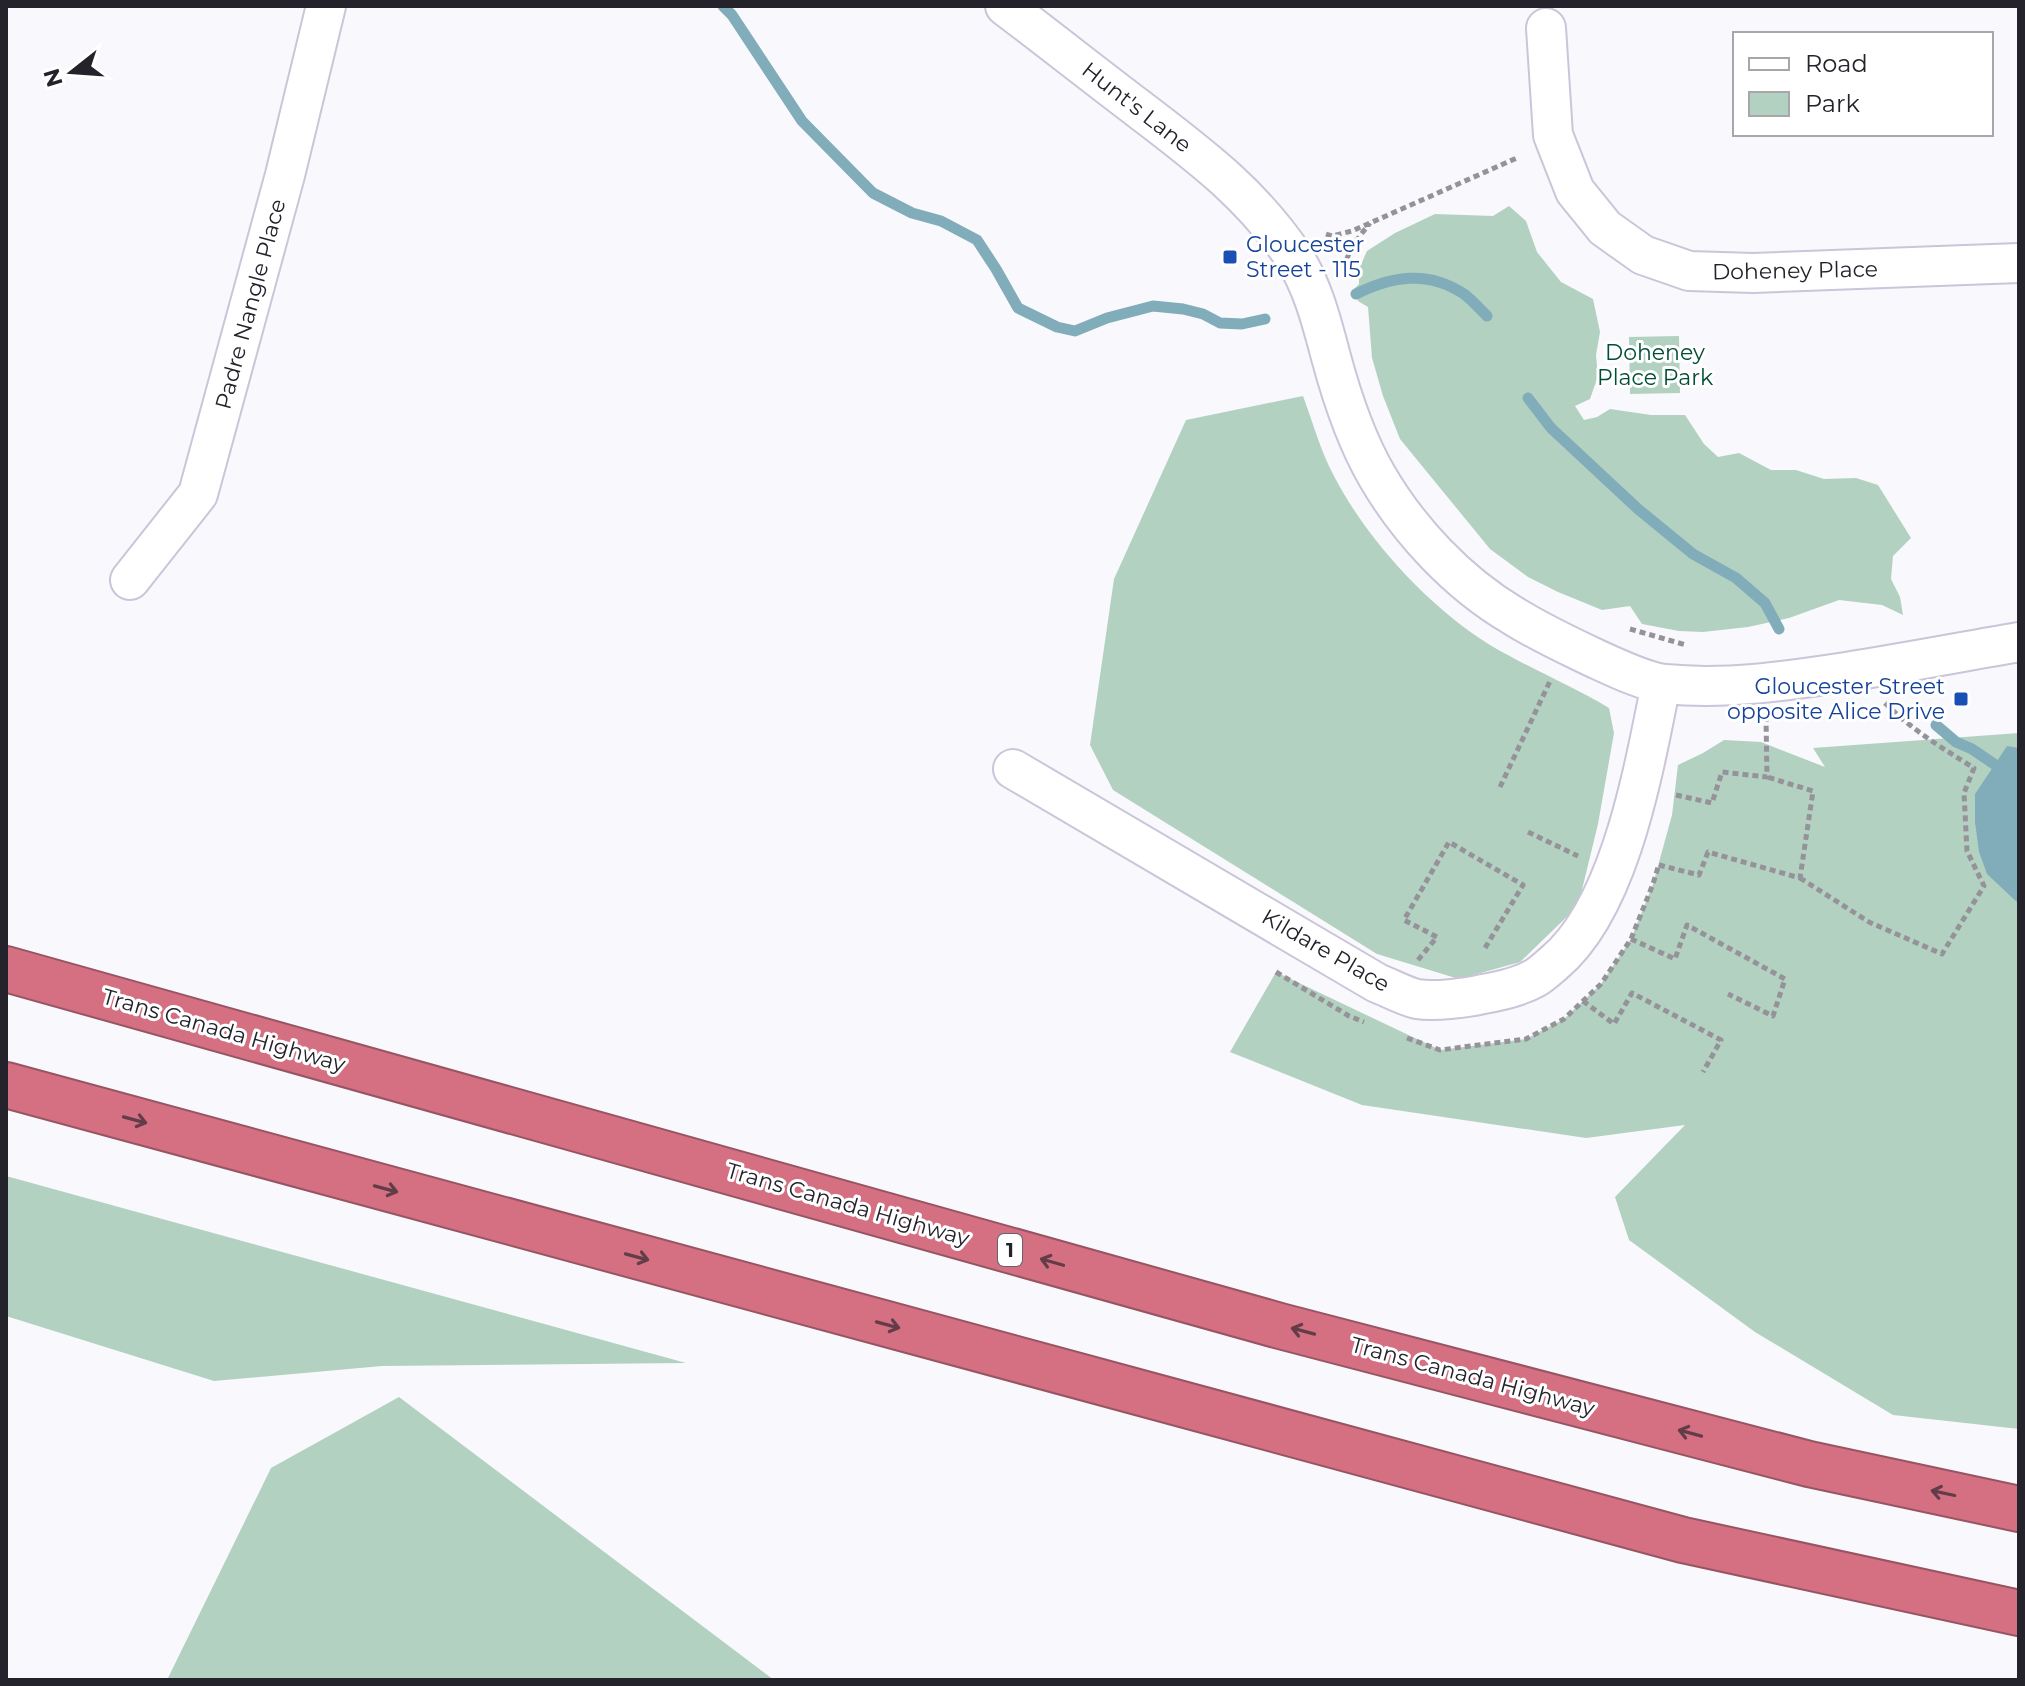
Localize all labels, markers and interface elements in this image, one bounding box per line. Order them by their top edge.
north arrow [32,32,112,112]
legend [1733,32,1993,136]
text: Road [1805,49,1868,78]
street label: Hunt's Lane [1077,56,1197,159]
text: N [38,65,69,90]
text: Park [1805,89,1860,118]
street label: Padre Nangle Place [209,196,292,412]
place label: Gloucester Street - 115 [1246,231,1364,283]
marker: Gloucester Street - 115 [1221,248,1239,266]
street label: Doheney Place [1712,256,1878,285]
park label: Doheney Place Park [1597,339,1714,391]
place label: Gloucester Street opposite Alice Drive [1727,673,1945,725]
marker: Gloucester Street opposite Alice Drive [1952,690,1970,708]
street label: Kildare Place [1257,903,1394,998]
street label: Trans Canada Highway [99,983,349,1078]
one-way arrow [122,1114,148,1129]
street label: Trans Canada Highway [723,1157,973,1252]
one-way arrow [373,1182,399,1197]
road number: 1 [998,1234,1022,1266]
one-way arrow [624,1250,650,1265]
one-way arrow [1040,1253,1066,1268]
one-way arrow [874,1318,900,1333]
one-way arrow [1290,1323,1316,1338]
street label: Trans Canada Highway [1348,1331,1598,1422]
one-way arrow [1677,1424,1703,1439]
one-way arrow [1930,1484,1956,1499]

